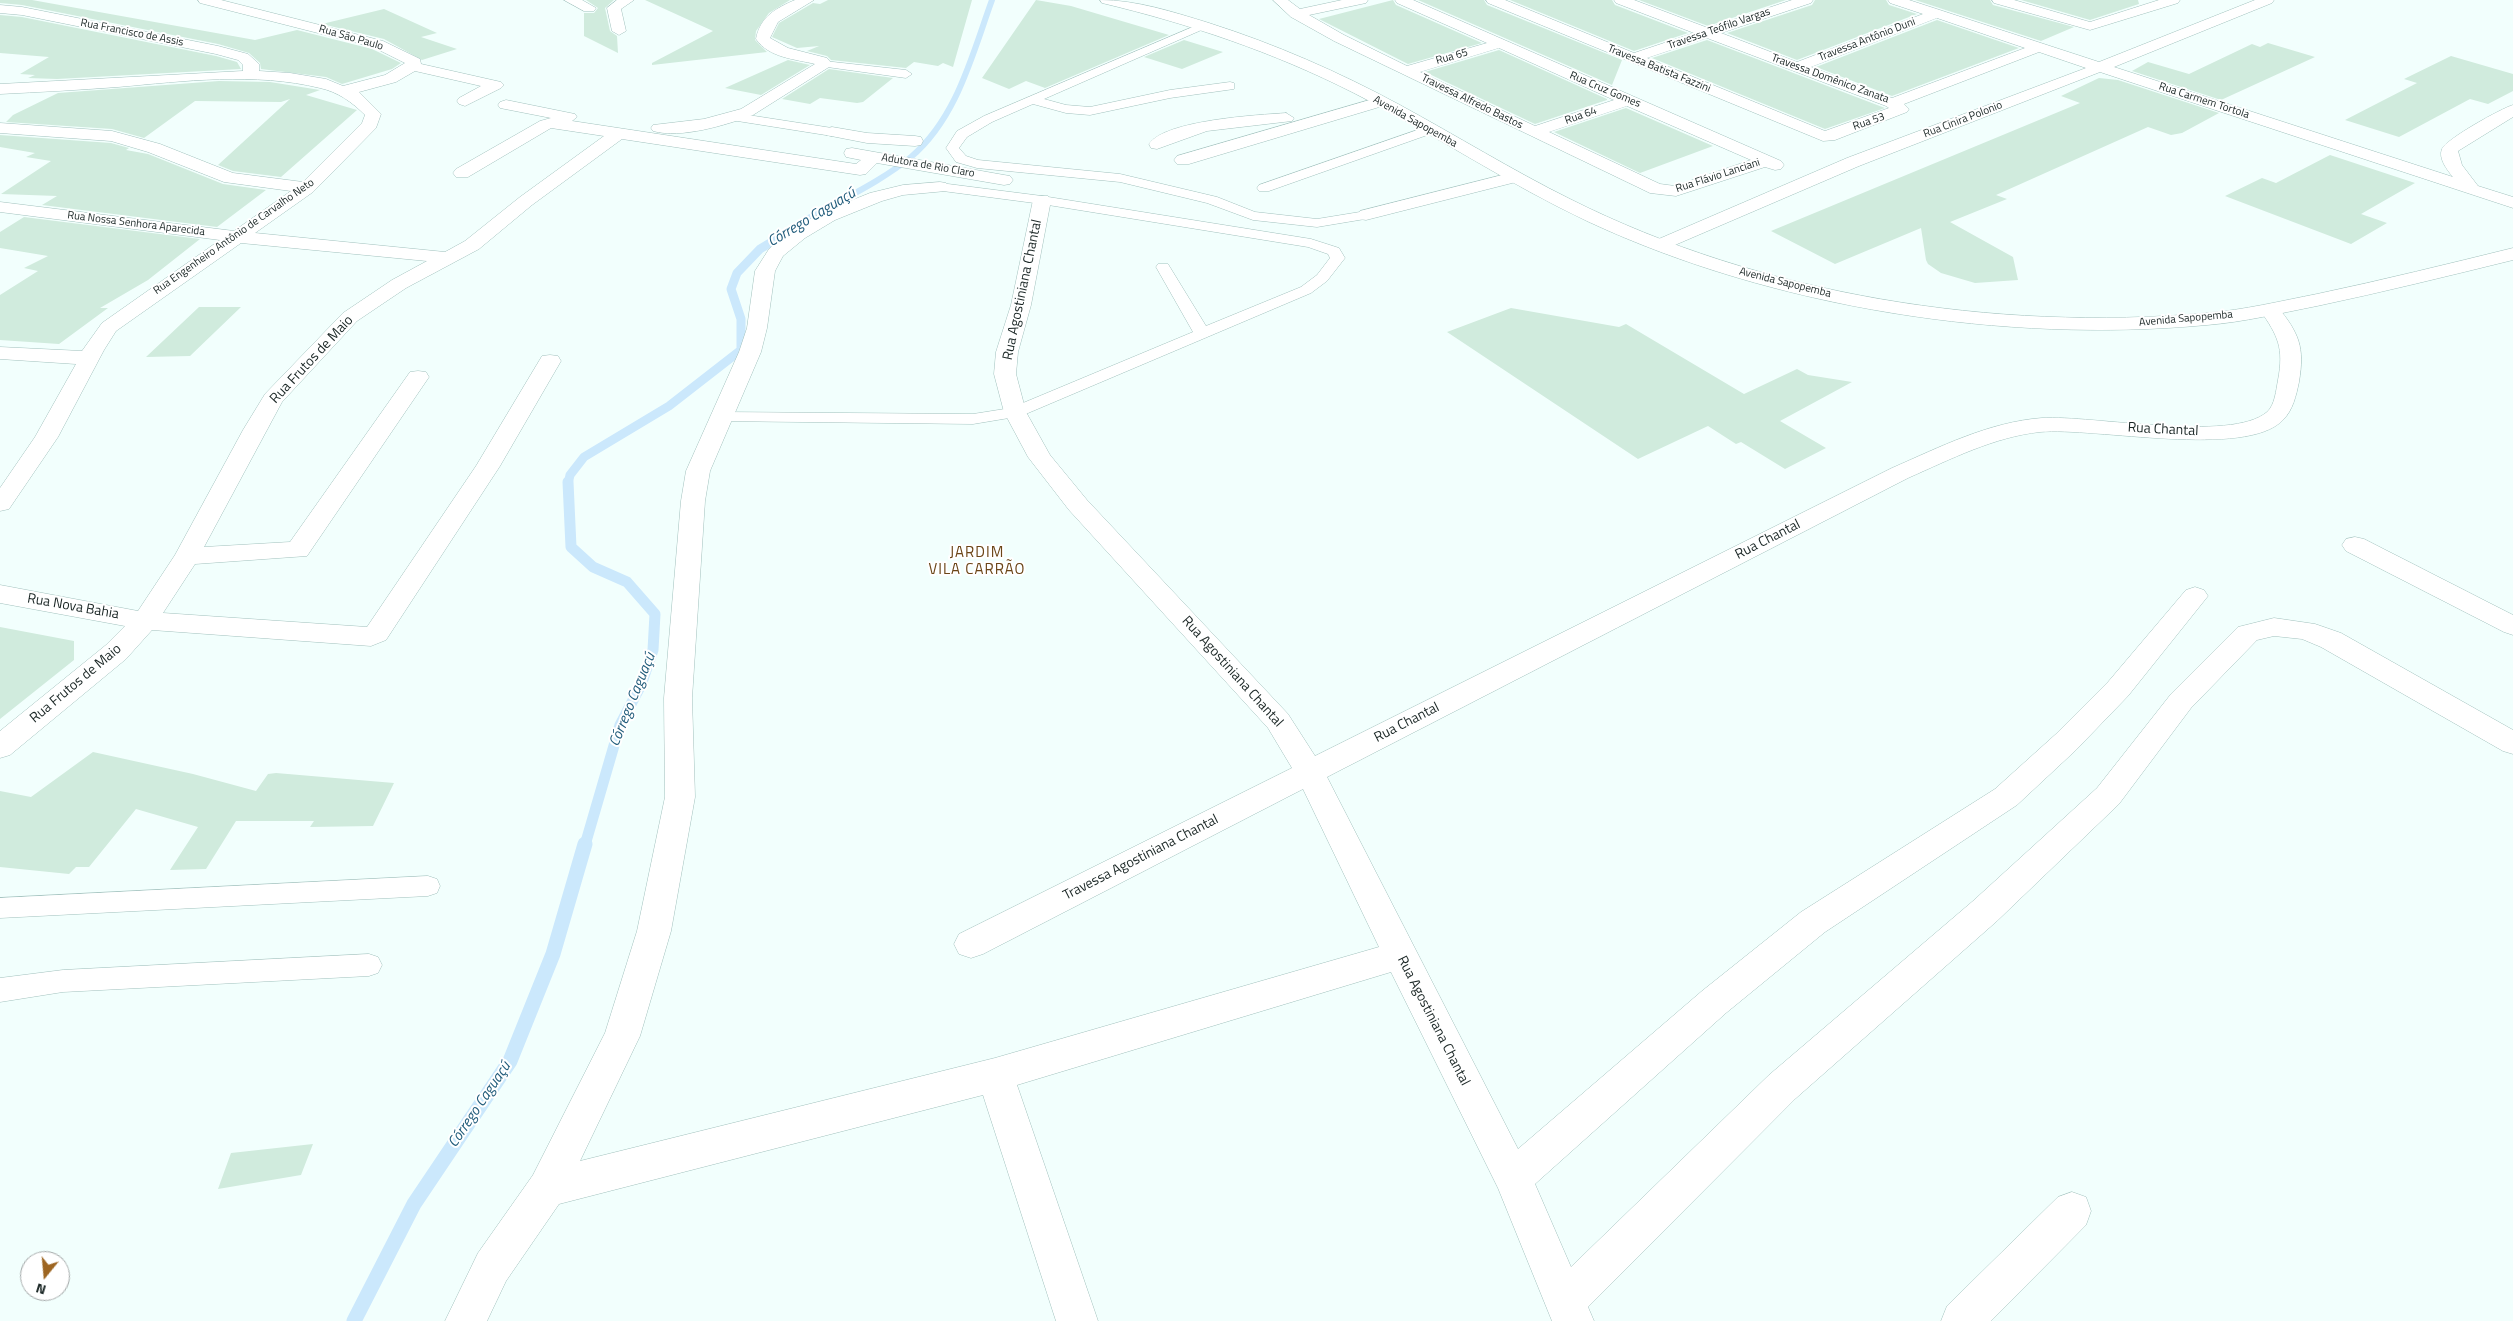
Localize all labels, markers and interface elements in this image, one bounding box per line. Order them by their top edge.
street label: Travessa Teófilo Vargas [1666,5,1772,53]
street label: Travessa Antônio Duni [1817,15,1917,65]
street label: Rua Francisco de Assis [79,17,185,49]
street label: Rua São Paulo [317,23,385,53]
street label: Travessa Batista Fazzini [1605,42,1713,96]
street label: Rua 65 [1434,46,1470,68]
street label: Travessa Domênico Zanata [1769,52,1891,106]
street label: Rua Cruz Gomes [1567,69,1643,111]
street label: Travessa Alfredo Bastos [1419,72,1525,132]
street label: Rua Carmem Tortola [2157,80,2251,122]
street label: Avenida Sapopemba [1371,93,1459,151]
street label: Rua Cinira Polonio [1922,99,2004,141]
street label: Rua 64 [1563,104,1599,128]
street label: Rua 53 [1851,110,1887,134]
street label: Adutora de Rio Claro [880,151,976,181]
street label: Rua Flávio Lanciani [1674,156,1762,196]
street label: Rua Engenheiro Antônio de Carvalho Neto [151,176,317,298]
water label: Córrego Caguaçú [765,185,859,251]
street label: Rua Nossa Senhora Aparecida [67,209,205,239]
street label: Rua Agostiniana Chantal [1000,218,1046,362]
street label: Avenida Sapopemba [1738,265,1832,301]
street label: Avenida Sapopemba [2139,308,2233,330]
street label: Rua Frutos de Maio [267,313,357,407]
street label: Rua Chantal [2127,420,2199,440]
street label: Rua Chantal [1733,516,1803,564]
district label: JARDIM VILA CARRÃO [927,544,1027,579]
street label: Rua Nova Bahia [26,591,120,623]
street label: Rua Agostiniana Chantal [1178,613,1286,731]
street label: Rua Frutos de Maio [27,641,125,727]
water label: Córrego Caguaçú [606,651,660,749]
street label: Rua Chantal [1372,699,1442,747]
street label: Travessa Agostiniana Chantal [1061,811,1221,905]
street label: Rua Agostiniana Chantal [1393,953,1473,1089]
water label: Córrego Caguaçú [445,1059,515,1151]
north arrow [20,1251,70,1301]
text: N [33,1278,48,1301]

